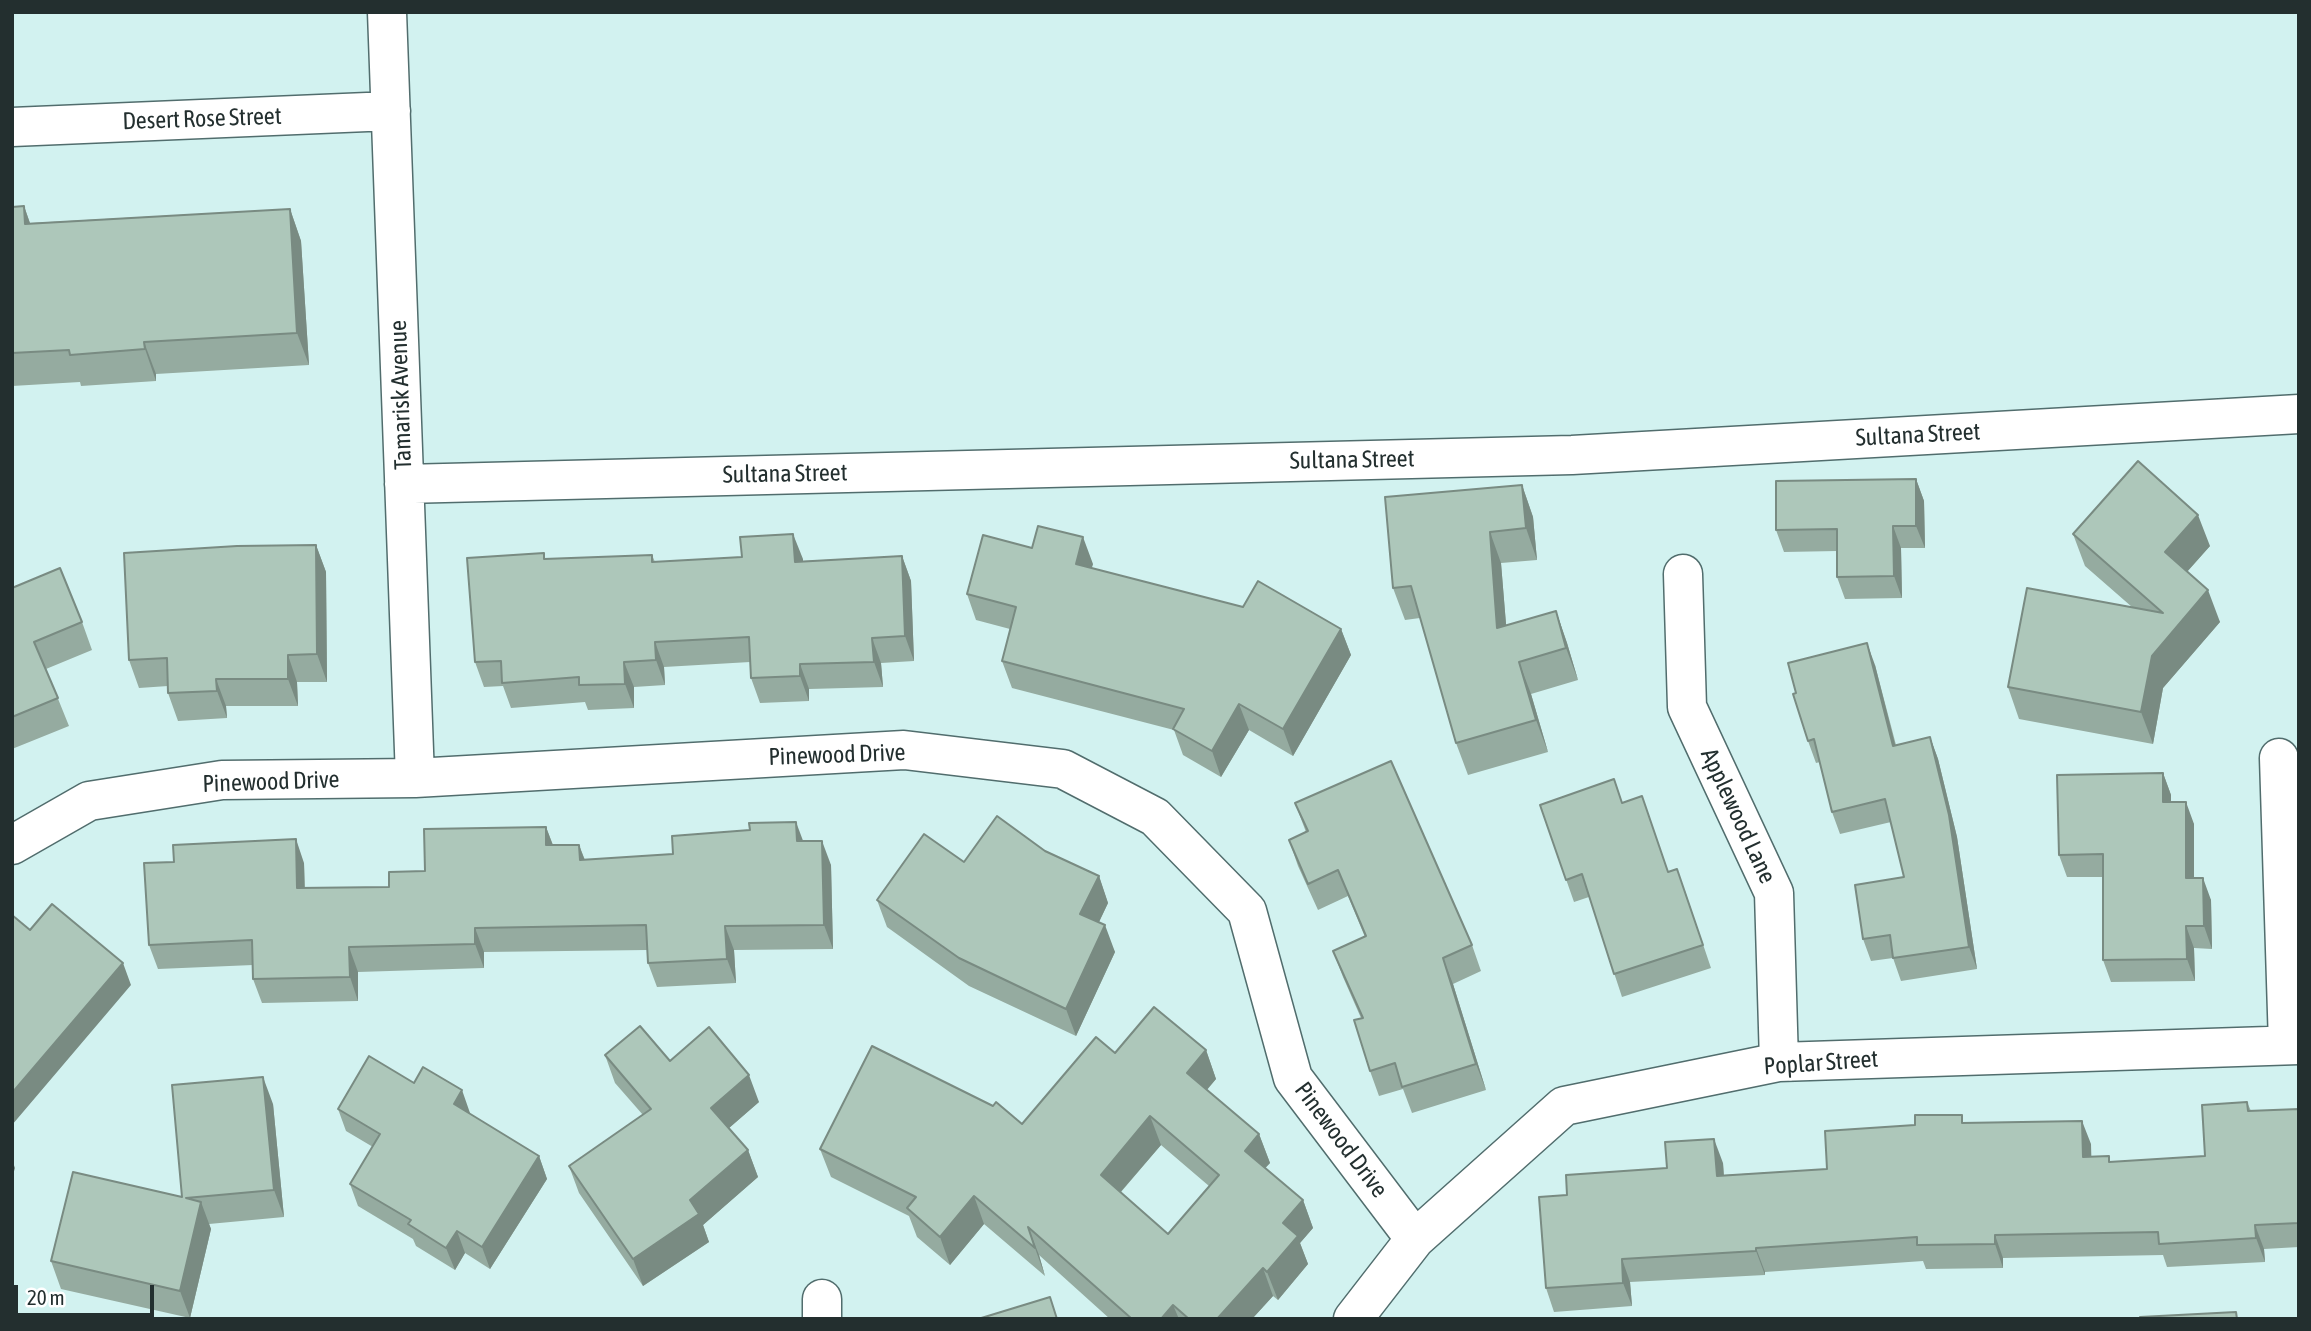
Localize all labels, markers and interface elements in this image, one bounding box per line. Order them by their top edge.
street label: Desert Rose Street [122,102,282,136]
street label: Tamarisk Avenue [384,320,418,470]
street label: Sultana Street [1855,417,1981,453]
street label: Sultana Street [1289,445,1415,475]
street label: Sultana Street [722,459,848,489]
street label: Pinewood Drive [768,738,906,772]
street label: Applewood Lane [1694,744,1782,888]
street label: Pinewood Drive [202,765,340,799]
street label: Poplar Street [1763,1045,1879,1081]
street label: Pinewood Drive [1288,1077,1394,1203]
scale bar [18,1272,158,1316]
text: 20 m [27,1285,65,1309]

